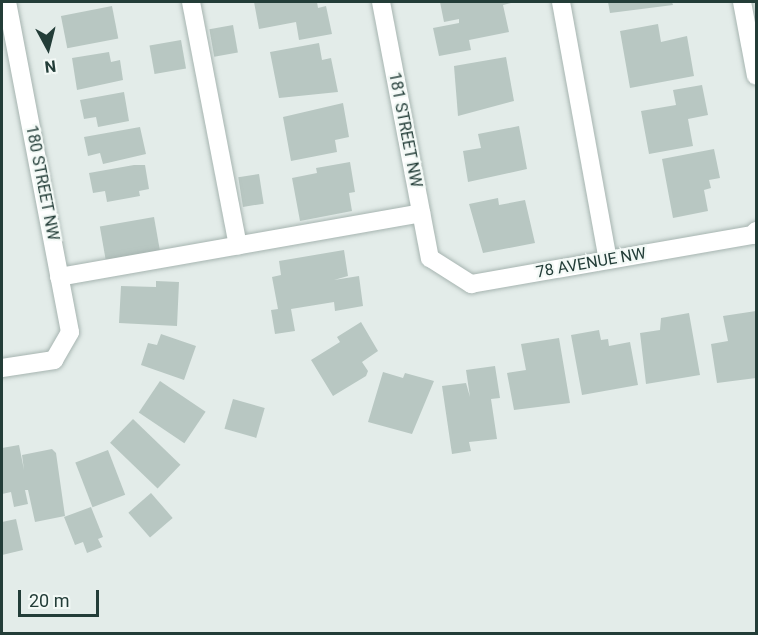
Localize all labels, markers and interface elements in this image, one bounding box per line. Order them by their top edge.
north arrow [18,18,78,78]
text: N [43,56,57,76]
street label: 181 STREET NW [384,71,426,189]
street label: 180 STREET NW [21,124,63,242]
street label: 78 AVENUE NW [534,244,648,282]
scale bar [21,578,102,616]
text: 20 m [29,590,69,611]

